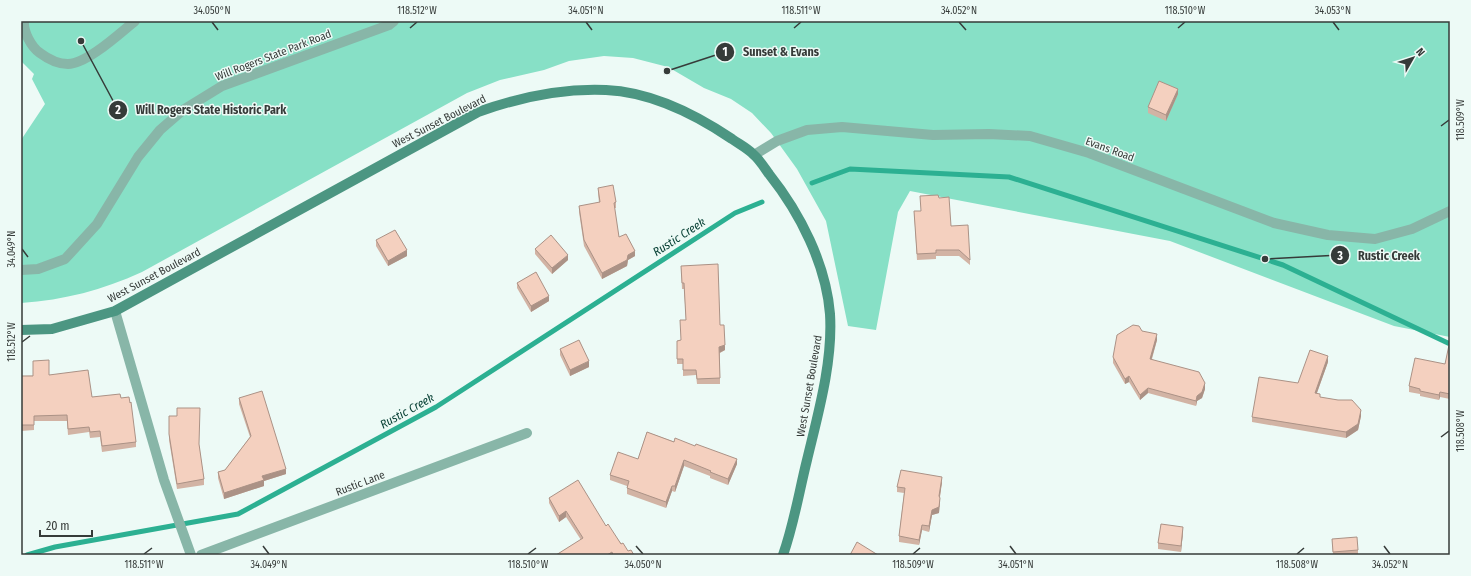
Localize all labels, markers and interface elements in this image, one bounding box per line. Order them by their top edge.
text: 34.050°N [193,5,231,17]
text: 118.512°W [397,5,437,17]
text: 34.051°N [568,5,604,17]
text: 118.511°W [782,5,821,17]
text: 34.052°N [941,5,977,17]
text: 118.510°W [1165,5,1206,17]
text: 34.053°N [1315,5,1351,17]
street label: Will Rogers State Park Road [213,27,333,84]
north arrow [1393,38,1433,78]
callout: Sunset & Evans [715,40,827,64]
text: 1 [722,45,728,59]
text: Sunset & Evans [743,45,820,59]
text: N [1413,45,1428,59]
street label: West Sunset Boulevard [390,92,488,151]
callout: Will Rogers State Historic Park [108,98,294,122]
text: 118.509°W [1455,99,1467,141]
text: 2 [114,103,121,117]
text: Will Rogers State Historic Park [136,103,287,117]
street label: Evans Road [1084,135,1136,164]
water label: Rustic Creek [650,215,708,259]
text: 34.049°N [6,231,18,267]
callout: Rustic Creek [1330,243,1427,267]
street label: West Sunset Boulevard [106,245,203,305]
text: 3 [1336,249,1343,263]
text: Rustic Creek [1358,249,1421,263]
text: 118.512°W [6,322,18,362]
street label: West Sunset Boulevard [794,334,825,438]
water label: Rustic Creek [378,390,437,432]
text: 118.508°W [1455,410,1467,452]
street label: Rustic Lane [334,468,387,499]
scale bar [40,512,92,538]
text: 20 m [46,519,70,533]
text: 118.511°W [125,559,164,571]
text: 34.049°N [251,559,287,571]
text: 118.510°W [508,559,549,571]
text: 34.050°N [624,559,662,571]
text: 118.509°W [892,559,934,571]
text: 34.051°N [998,559,1034,571]
text: 118.508°W [1276,559,1318,571]
text: 34.052°N [1372,559,1408,571]

